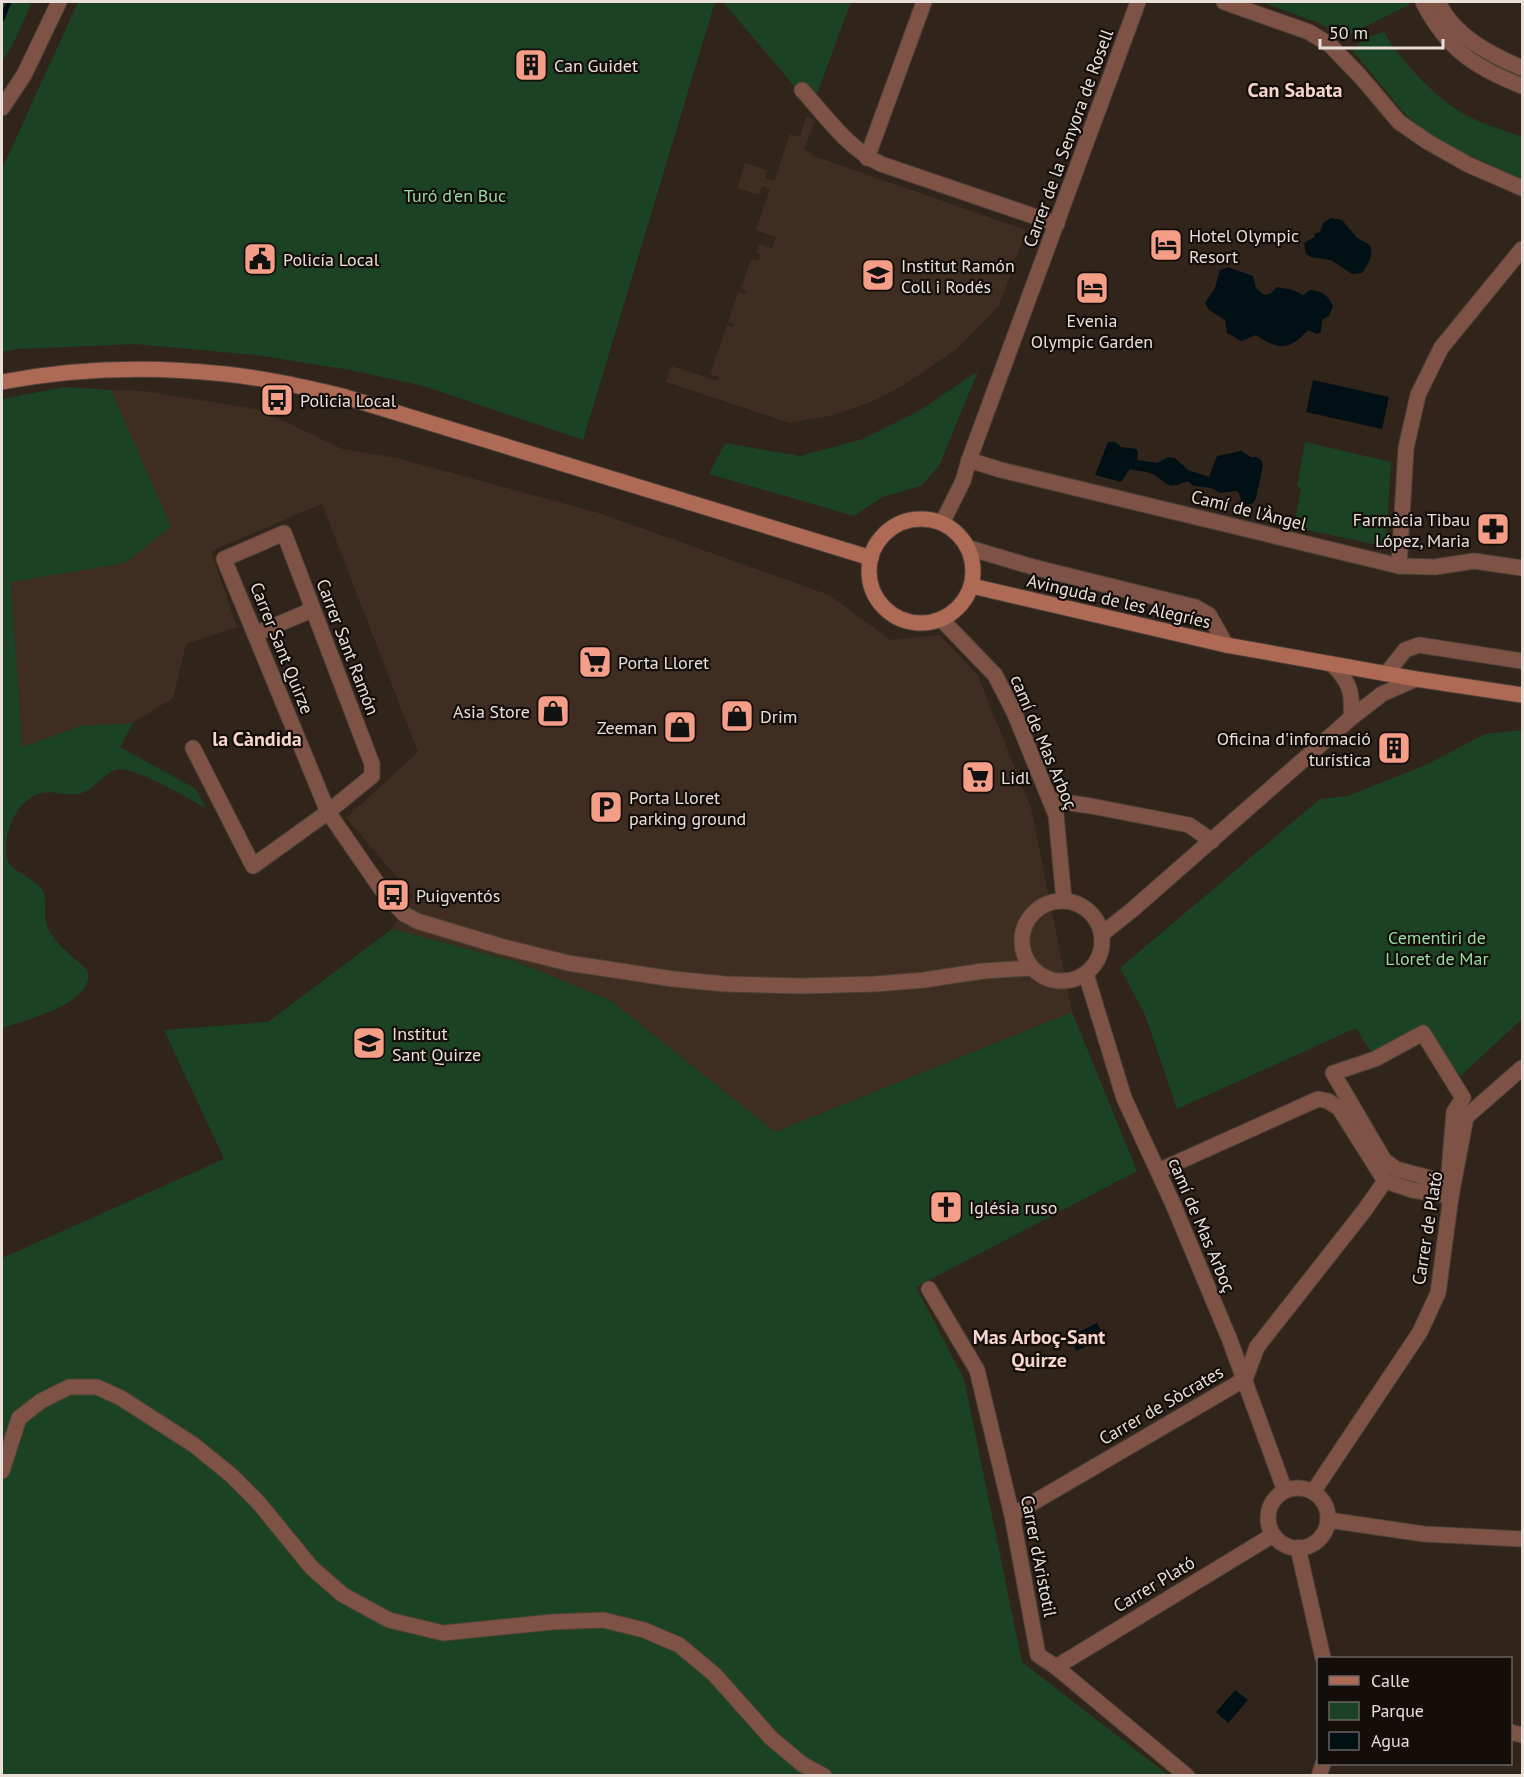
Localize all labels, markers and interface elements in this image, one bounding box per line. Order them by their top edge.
scale bar [1320,12,1443,50]
text: 50 m [1329,21,1368,44]
street label: Carrer de la Senyora de Rosell [1018,25,1118,250]
building icon: Can Guidet [513,47,549,83]
place label: Can Guidet [554,54,638,77]
district label: Can Sabata [1248,77,1343,103]
park label: Turó d'en Buc [404,184,506,207]
place label: Hotel Olympic Resort [1189,224,1299,268]
hotel icon: Hotel Olympic Resort [1148,227,1184,263]
public building icon: Policía Local [242,241,278,277]
place label: Policía Local [283,248,380,271]
place label: Institut Ramón Coll i Rodés [901,254,1015,298]
school or university icon: Institut Ramón Coll i Rodés [860,257,896,293]
hotel icon: Evenia Olympic Garden [1074,270,1110,306]
place label: Evenia Olympic Garden [1031,309,1153,353]
bus stop icon: Policia Local [259,382,295,418]
place label: Policia Local [300,389,397,412]
street label: Camí de l'Àngel [1189,485,1310,536]
place label: Farmàcia Tibau López, Maria [1353,508,1470,552]
pharmacy icon: Farmàcia Tibau López, Maria [1475,511,1511,547]
street label: Avinguda de les Alegríes [1025,569,1213,633]
street label: Carrer Sant Ramón [311,576,385,718]
street label: Carrer Sant Quirze [245,579,319,717]
supermarket icon: Porta Lloret [577,644,613,680]
place label: Porta Lloret [618,651,709,674]
street label: camí de Mas Arboç [1005,671,1083,813]
shop icon: Asia Store [535,693,571,729]
shop icon: Drim [719,698,755,734]
place label: Asia Store [453,700,530,723]
place label: Drim [760,705,797,728]
shop icon: Zeeman [662,709,698,745]
place label: Zeeman [597,716,657,739]
district label: la Càndida [212,726,302,752]
place label: Oficina d'informació turística [1217,727,1371,771]
building icon: Oficina d'informació turística [1376,730,1412,766]
supermarket icon: Lidl [960,759,996,795]
place label: Lidl [1001,766,1031,789]
place label: Porta Lloret parking ground [629,786,746,830]
parking icon: Porta Lloret parking ground [588,789,624,825]
bus stop icon: Puigventós [375,877,411,913]
place label: Puigventós [416,884,500,907]
park label: Cementiri de Lloret de Mar [1385,926,1489,970]
place label: Institut Sant Quirze [392,1022,481,1066]
school or university icon: Institut Sant Quirze [351,1025,387,1061]
street label: camí de Mas Arboç [1163,1154,1241,1296]
street label: Carrer de Plató [1407,1170,1447,1286]
church icon: Iglésia ruso [928,1189,964,1225]
place label: Iglésia ruso [969,1196,1058,1219]
district label: Mas Arboç-Sant Quirze [973,1324,1105,1373]
street label: Carrer de Sòcrates [1095,1360,1227,1450]
street label: Carrer d'Aristotil [1016,1493,1062,1619]
street label: Carrer Plató [1109,1551,1199,1617]
legend [1317,1657,1512,1765]
text: Calle [1371,1669,1410,1692]
text: Parque [1371,1699,1424,1722]
text: Agua [1371,1729,1410,1752]

